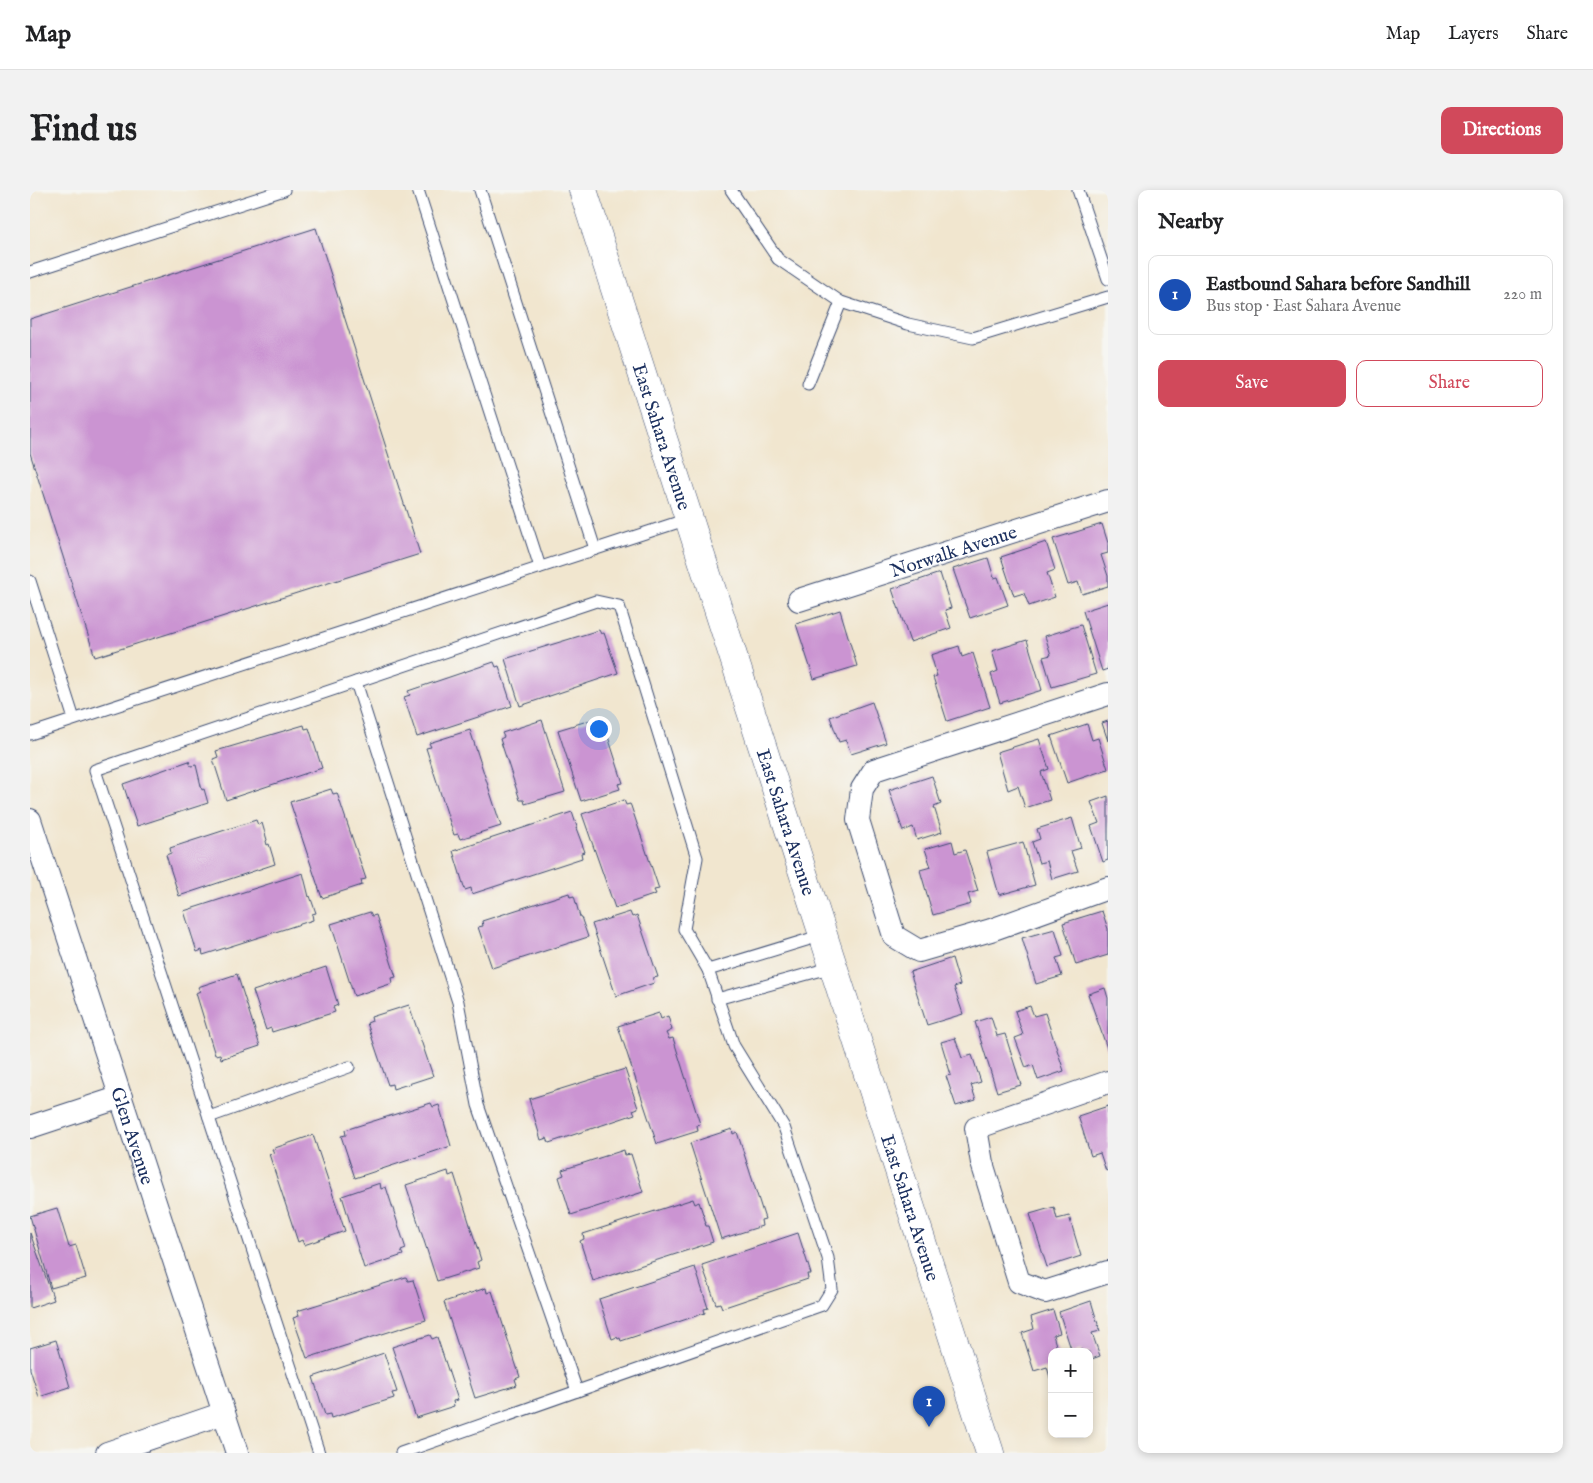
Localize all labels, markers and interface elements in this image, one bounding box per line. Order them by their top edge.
text: Map [25,19,71,50]
text: Map [1386,23,1420,46]
text: Layers [1448,23,1499,46]
text: Share [1527,23,1568,46]
button: Directions [1441,107,1563,154]
text: Find us [30,108,137,153]
text: Nearby [1158,209,1223,236]
text: Eastbound Sahara before Sandhill [1206,273,1470,297]
text: 1 [1172,285,1178,305]
text: 220 m [1503,285,1542,305]
text: Bus stop · East Sahara Avenue [1206,297,1401,317]
button: Save [1158,360,1346,407]
button: Share [1356,360,1543,407]
street label: East Sahara Avenue [626,361,695,514]
street label: Norwalk Avenue [888,521,1020,584]
your location [586,716,612,742]
street label: East Sahara Avenue [750,746,820,899]
street label: Glen Avenue [104,1084,159,1188]
street label: East Sahara Avenue [874,1132,944,1285]
map controls [1048,1348,1093,1438]
button: + [1048,1348,1093,1393]
pin: 1 [913,1386,945,1427]
button: − [1048,1393,1093,1438]

